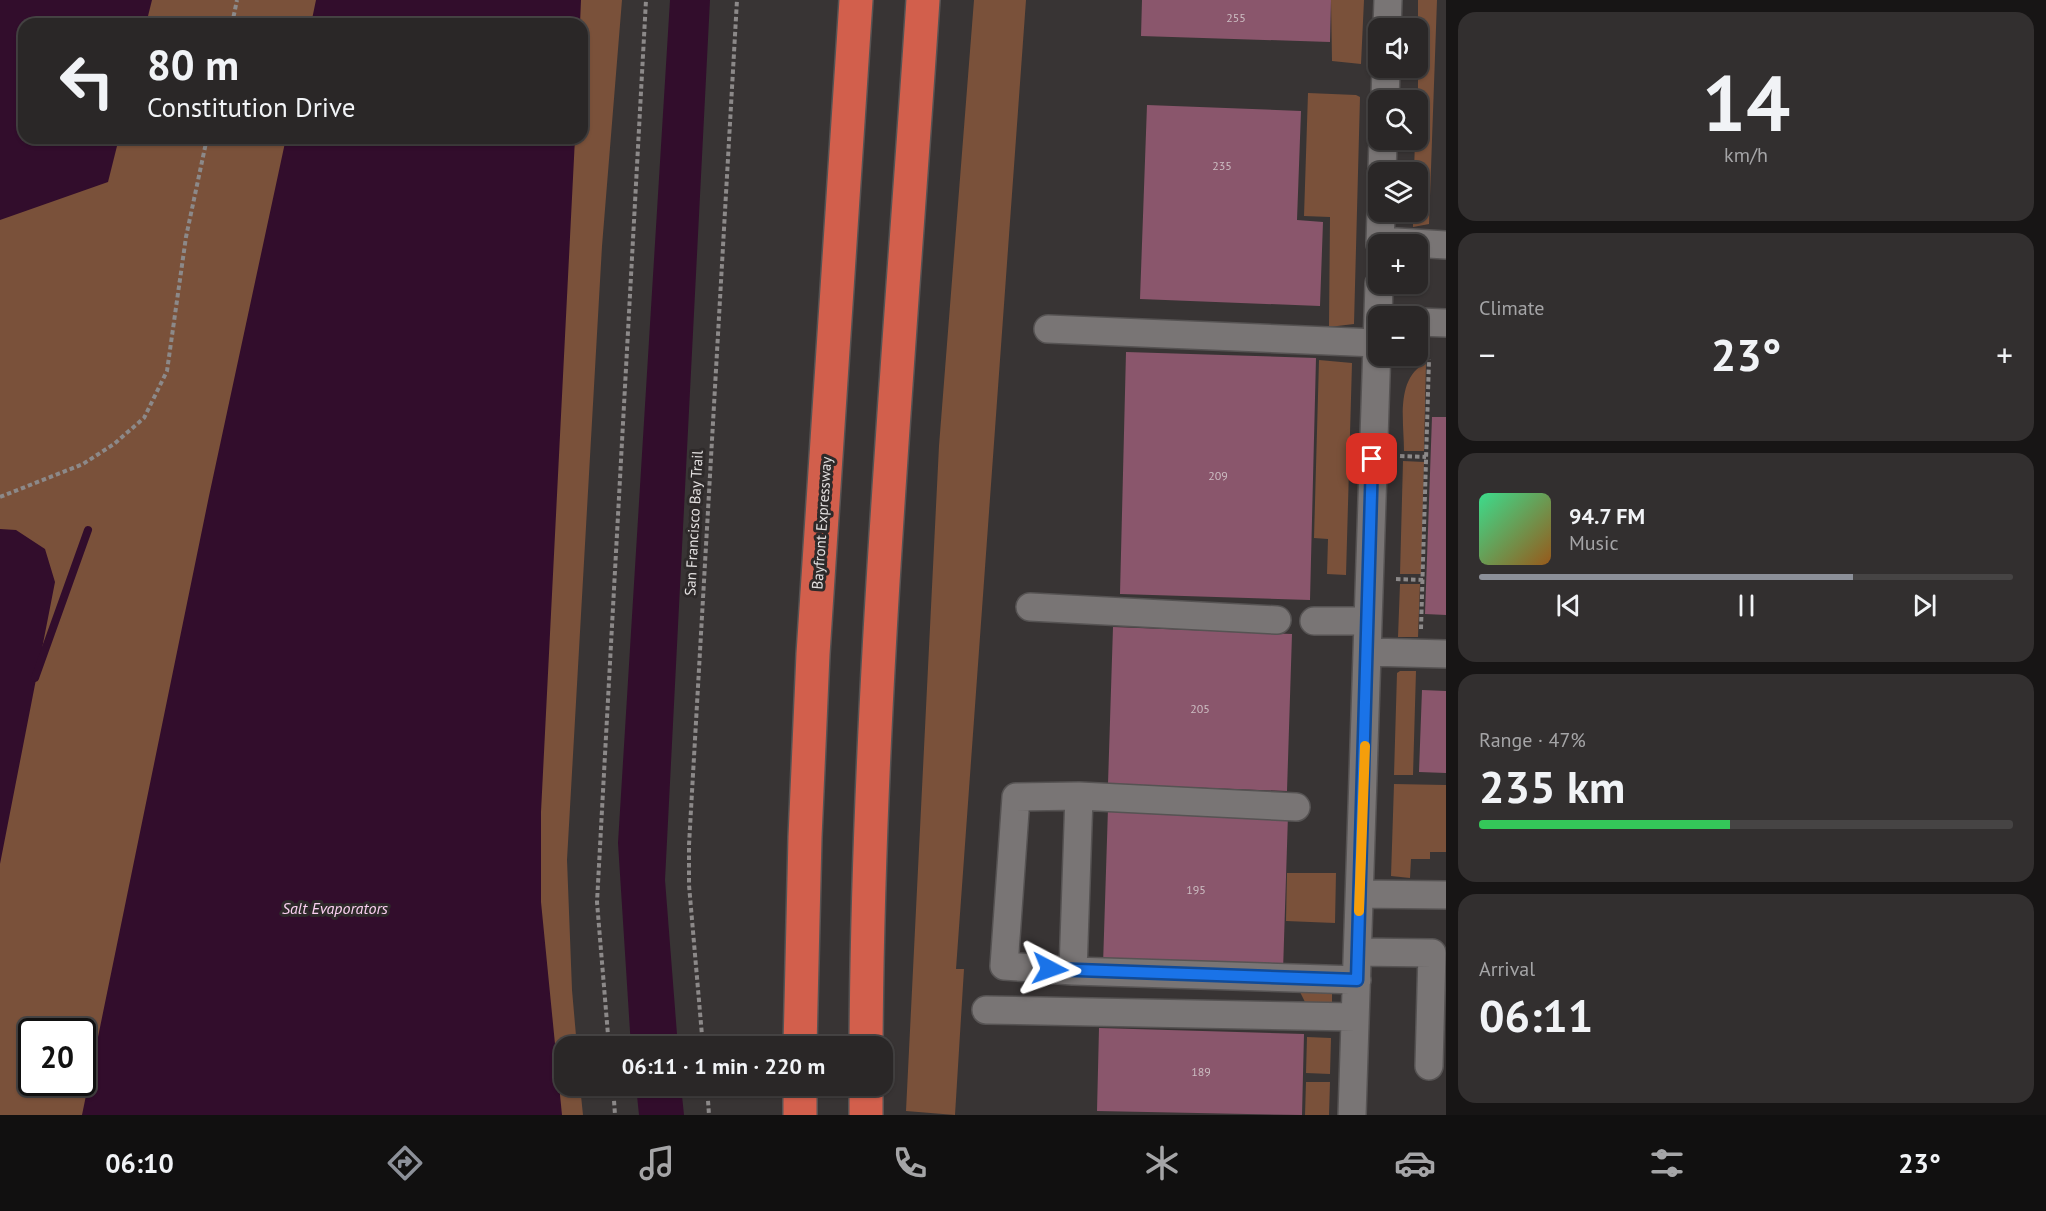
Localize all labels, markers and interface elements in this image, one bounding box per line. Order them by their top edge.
house number: 255 [1226,10,1246,25]
map controls [1368,18,1428,366]
button: sound [1368,18,1428,78]
text: 80 m [147,37,239,92]
icon: left [48,42,126,120]
text: 14 [1702,52,1790,153]
text: Constitution Drive [147,90,356,124]
button: search [1368,90,1428,150]
text: km/h [1724,142,1768,168]
house number: 235 [1212,158,1232,173]
button: layers [1368,162,1428,222]
button: + [1368,234,1428,294]
text: Climate [1479,295,1545,321]
button: − [1368,306,1428,366]
text: 23° [1711,325,1781,383]
text: − [1479,333,1496,376]
text: + [1996,333,2013,376]
pin [1346,433,1397,484]
icon: arrive [1355,442,1388,475]
street label: San Francisco Bay Trail [680,449,707,596]
street label: Bayfront Expressway [807,456,836,590]
house number: 209 [1208,468,1228,483]
text: 94.7 FM [1569,502,1645,530]
text: Music [1569,530,1618,556]
icon: previous [1552,589,1585,622]
icon: pause [1730,589,1763,622]
icon: next [1908,589,1941,622]
house number: 205 [1190,701,1210,716]
text: Range · 47% [1479,727,1586,753]
text: 235 km [1479,757,1625,815]
house number: 195 [1186,882,1206,897]
water label: Salt Evaporators [282,898,389,918]
position arrow [1018,937,1082,1001]
text: Arrival [1479,956,1535,982]
text: 06:11 [1479,986,1593,1044]
speed limit sign: 20 [18,1018,96,1096]
text: 06:11 · 1 min · 220 m [622,1052,825,1080]
house number: 189 [1191,1064,1211,1079]
icon: directions [384,1142,426,1184]
icon: music [636,1142,678,1184]
icon: phone [889,1142,931,1184]
icon: climate [1141,1142,1183,1184]
icon: car [1394,1142,1436,1184]
icon: filters [1646,1142,1688,1184]
text: 06:10 [105,1146,174,1180]
text: 23° [1898,1146,1941,1180]

